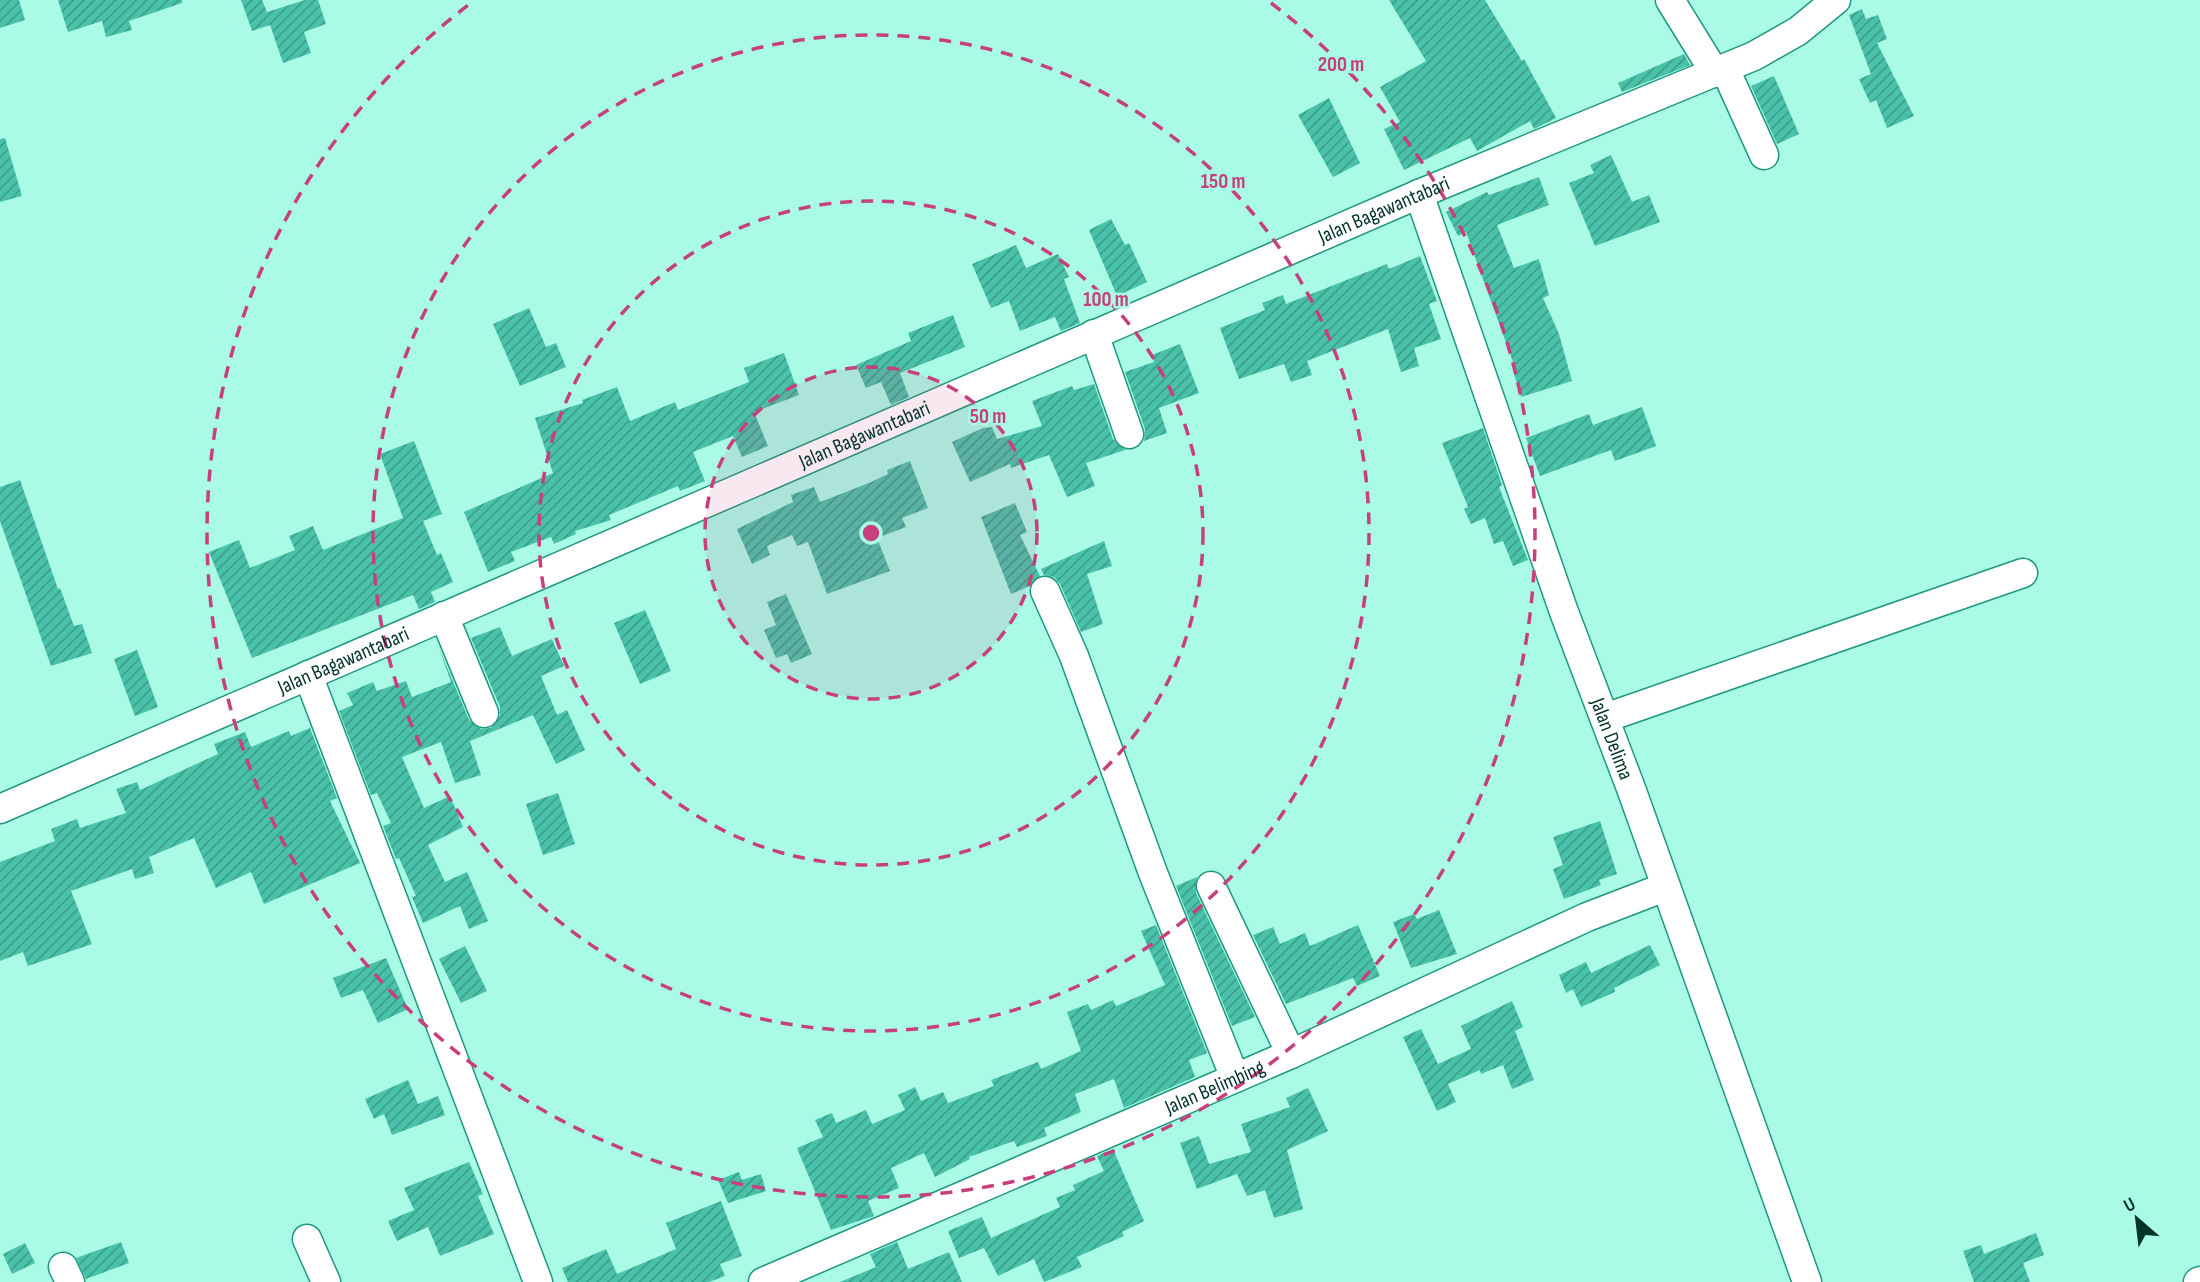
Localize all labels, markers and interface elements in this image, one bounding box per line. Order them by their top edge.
text: 200 m [1318,52,1364,77]
text: 150 m [1201,169,1245,194]
street label: Jalan Bagawantabari [1313,170,1453,249]
text: 100 m [1083,287,1129,312]
street label: Jalan Bagawantabari [794,395,934,474]
text: 50 m [970,404,1006,429]
centre of rings [859,521,883,545]
street label: Jalan Bagawantabari [273,621,412,700]
street label: Jalan Delima [1585,693,1639,783]
street label: Jalan Belimbing [1160,1054,1268,1120]
north arrow [2102,1184,2172,1254]
text: U [2120,1193,2139,1218]

